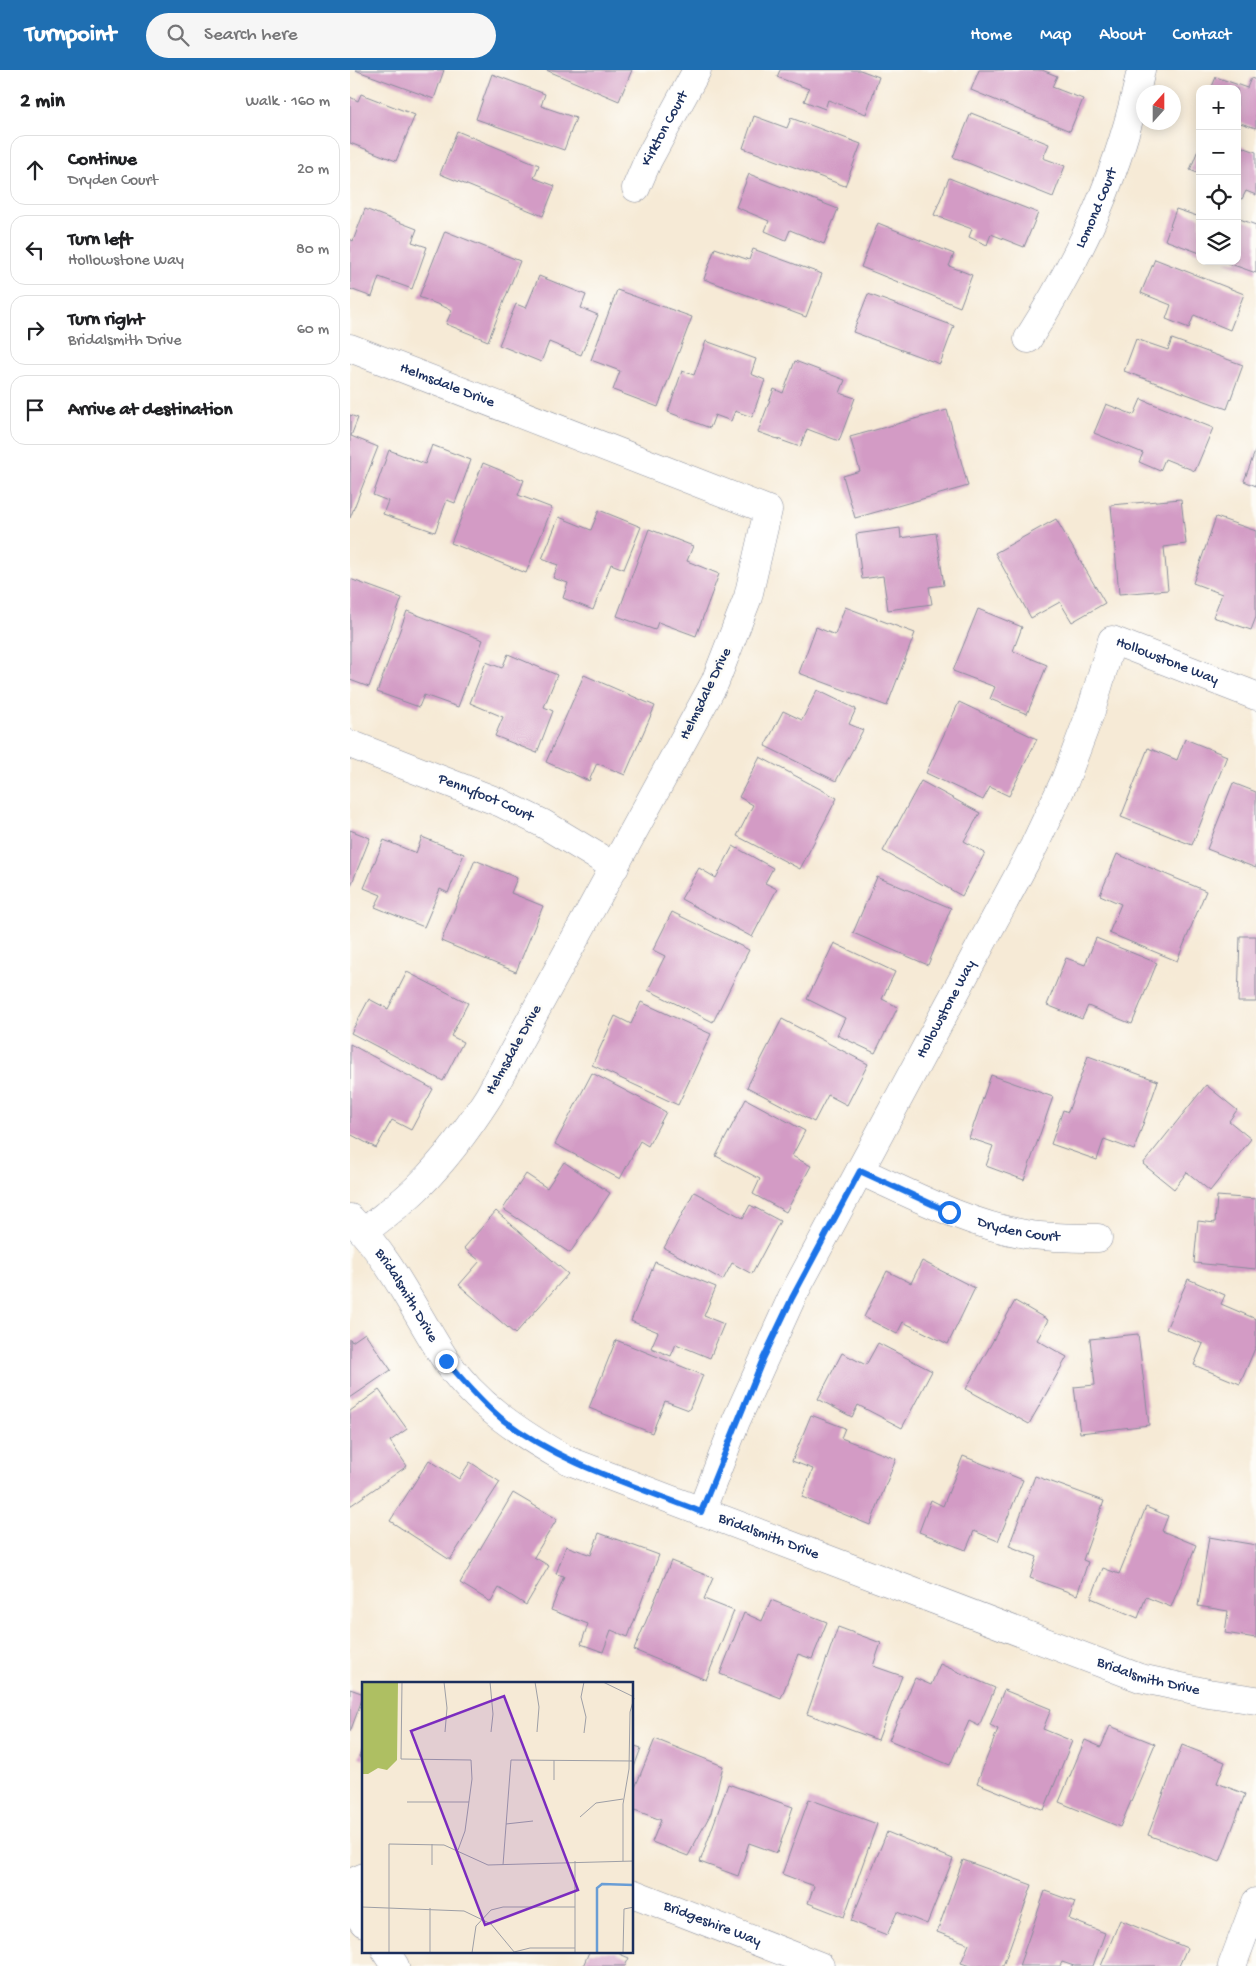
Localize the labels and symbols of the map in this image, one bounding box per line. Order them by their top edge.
north arrow [1136,85,1181,130]
street label: Kirkton Court [637,87,694,169]
street label: Lomond Court [1072,164,1122,251]
street label: Helmsdale Drive [397,359,497,412]
street label: Hollowstone Way [1113,633,1221,690]
street label: Helmsdale Drive [676,645,736,743]
street label: Pennyfoot Court [434,770,538,827]
street label: Hollowstone Way [913,957,980,1062]
street label: Helmsdale Drive [482,1002,546,1098]
route start [938,1201,961,1224]
street label: Dryden Court [974,1213,1062,1247]
street label: Bridalsmith Drive [370,1244,442,1346]
route end [435,1350,458,1373]
street label: Bridalsmith Drive [715,1509,822,1564]
street label: Bridalsmith Drive [1093,1653,1202,1700]
inset map [362,1682,634,1954]
street label: Bridgeshire Way [660,1897,764,1951]

